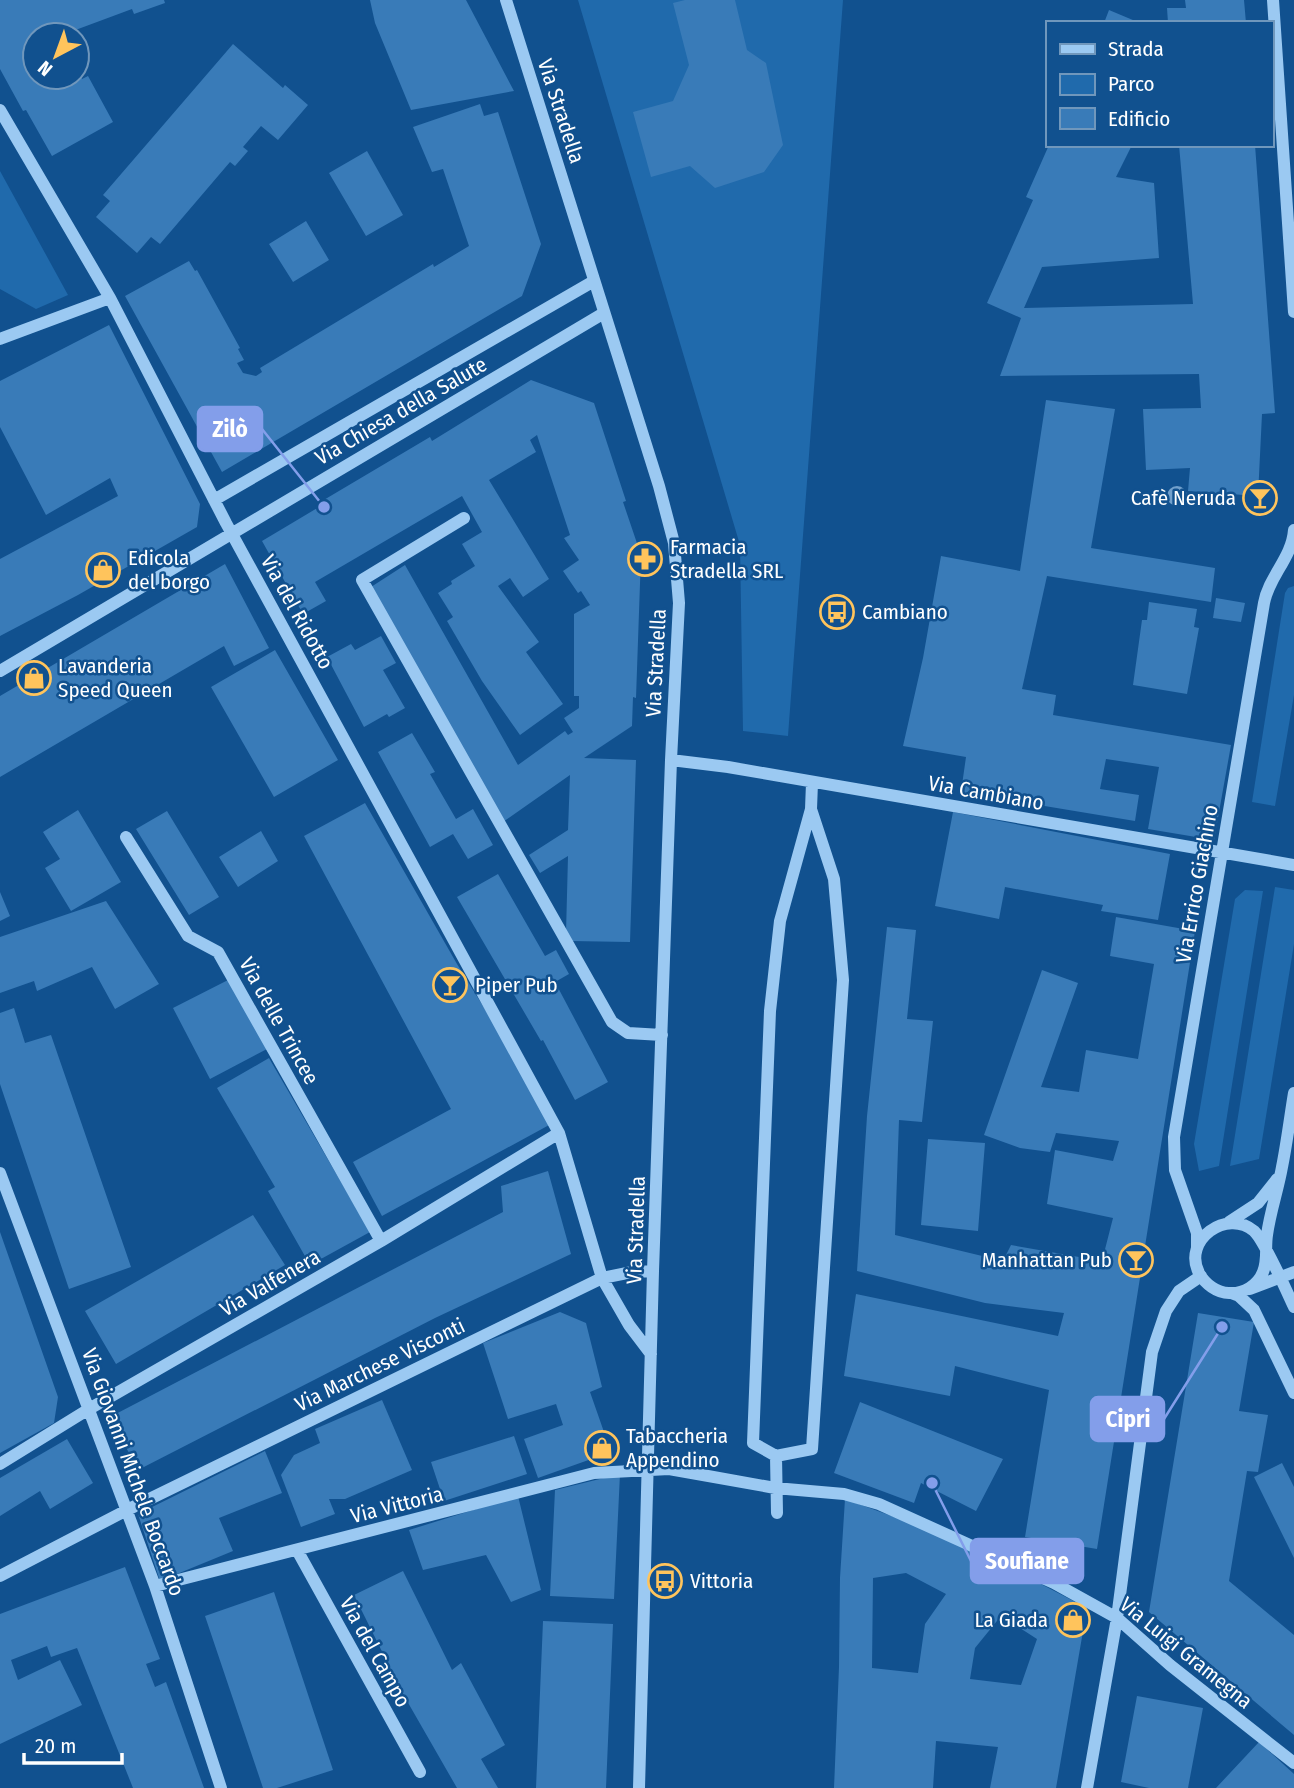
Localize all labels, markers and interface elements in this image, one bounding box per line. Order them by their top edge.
north arrow [21,21,91,91]
legend [1046,21,1273,147]
text: Strada [1108,36,1164,62]
street label: Via Stradella [532,55,590,167]
text: N [33,56,57,81]
text: Parco [1108,71,1155,97]
text: Edificio [1108,106,1170,132]
street label: Via Chiesa della Salute [310,351,492,471]
callout: Zilò [198,407,262,451]
text: Zilò [212,415,248,443]
bar icon: Cafè Neruda [1241,479,1279,517]
place label: Cafè Neruda [1131,485,1236,511]
place label: Farmacia Stradella SRL [670,534,784,584]
pharmacy icon: Farmacia Stradella SRL [626,540,664,578]
place label: Edicola del borgo [128,545,210,595]
street label: Via del Ridotto [255,550,339,674]
shop icon: Edicola del borgo [84,551,122,589]
bus stop icon: Cambiano [818,593,856,631]
place label: Cambiano [862,599,948,625]
street label: Via Stradella [640,608,672,718]
place label: Lavanderia Speed Queen [58,653,173,703]
shop icon: Lavanderia Speed Queen [15,659,53,697]
street label: Via Cambiano [926,770,1046,816]
street label: Via Errico Giachino [1170,803,1224,965]
street label: Via delle Trincee [233,953,325,1089]
bar icon: Piper Pub [431,966,469,1004]
place label: Piper Pub [475,972,558,998]
street label: Via Stradella [621,1175,651,1285]
bar icon: Manhattan Pub [1117,1241,1155,1279]
street label: Via Valfenera [215,1244,325,1322]
place label: Manhattan Pub [982,1247,1112,1273]
street label: Via Marchese Visconti [291,1313,469,1417]
street label: Via Giovanni Michele Boccardo [76,1345,190,1599]
callout: Cipri [1091,1397,1164,1441]
text: Cipri [1106,1405,1150,1433]
place label: Tabaccheria Appendino [626,1423,728,1473]
shop icon: Tabaccheria Appendino [583,1429,621,1467]
street label: Via Vittoria [348,1481,446,1529]
callout: Soufiane [971,1539,1083,1583]
text: Soufiane [985,1547,1069,1575]
bus stop icon: Vittoria [646,1562,684,1600]
place label: Vittoria [690,1568,753,1594]
street label: Via del Campo [334,1592,416,1712]
street label: Via Luigi Gramegna [1114,1592,1258,1714]
shop icon: La Giada [1054,1601,1092,1639]
place label: La Giada [974,1607,1048,1633]
scale bar [24,1722,122,1766]
text: 20 m [35,1733,76,1759]

